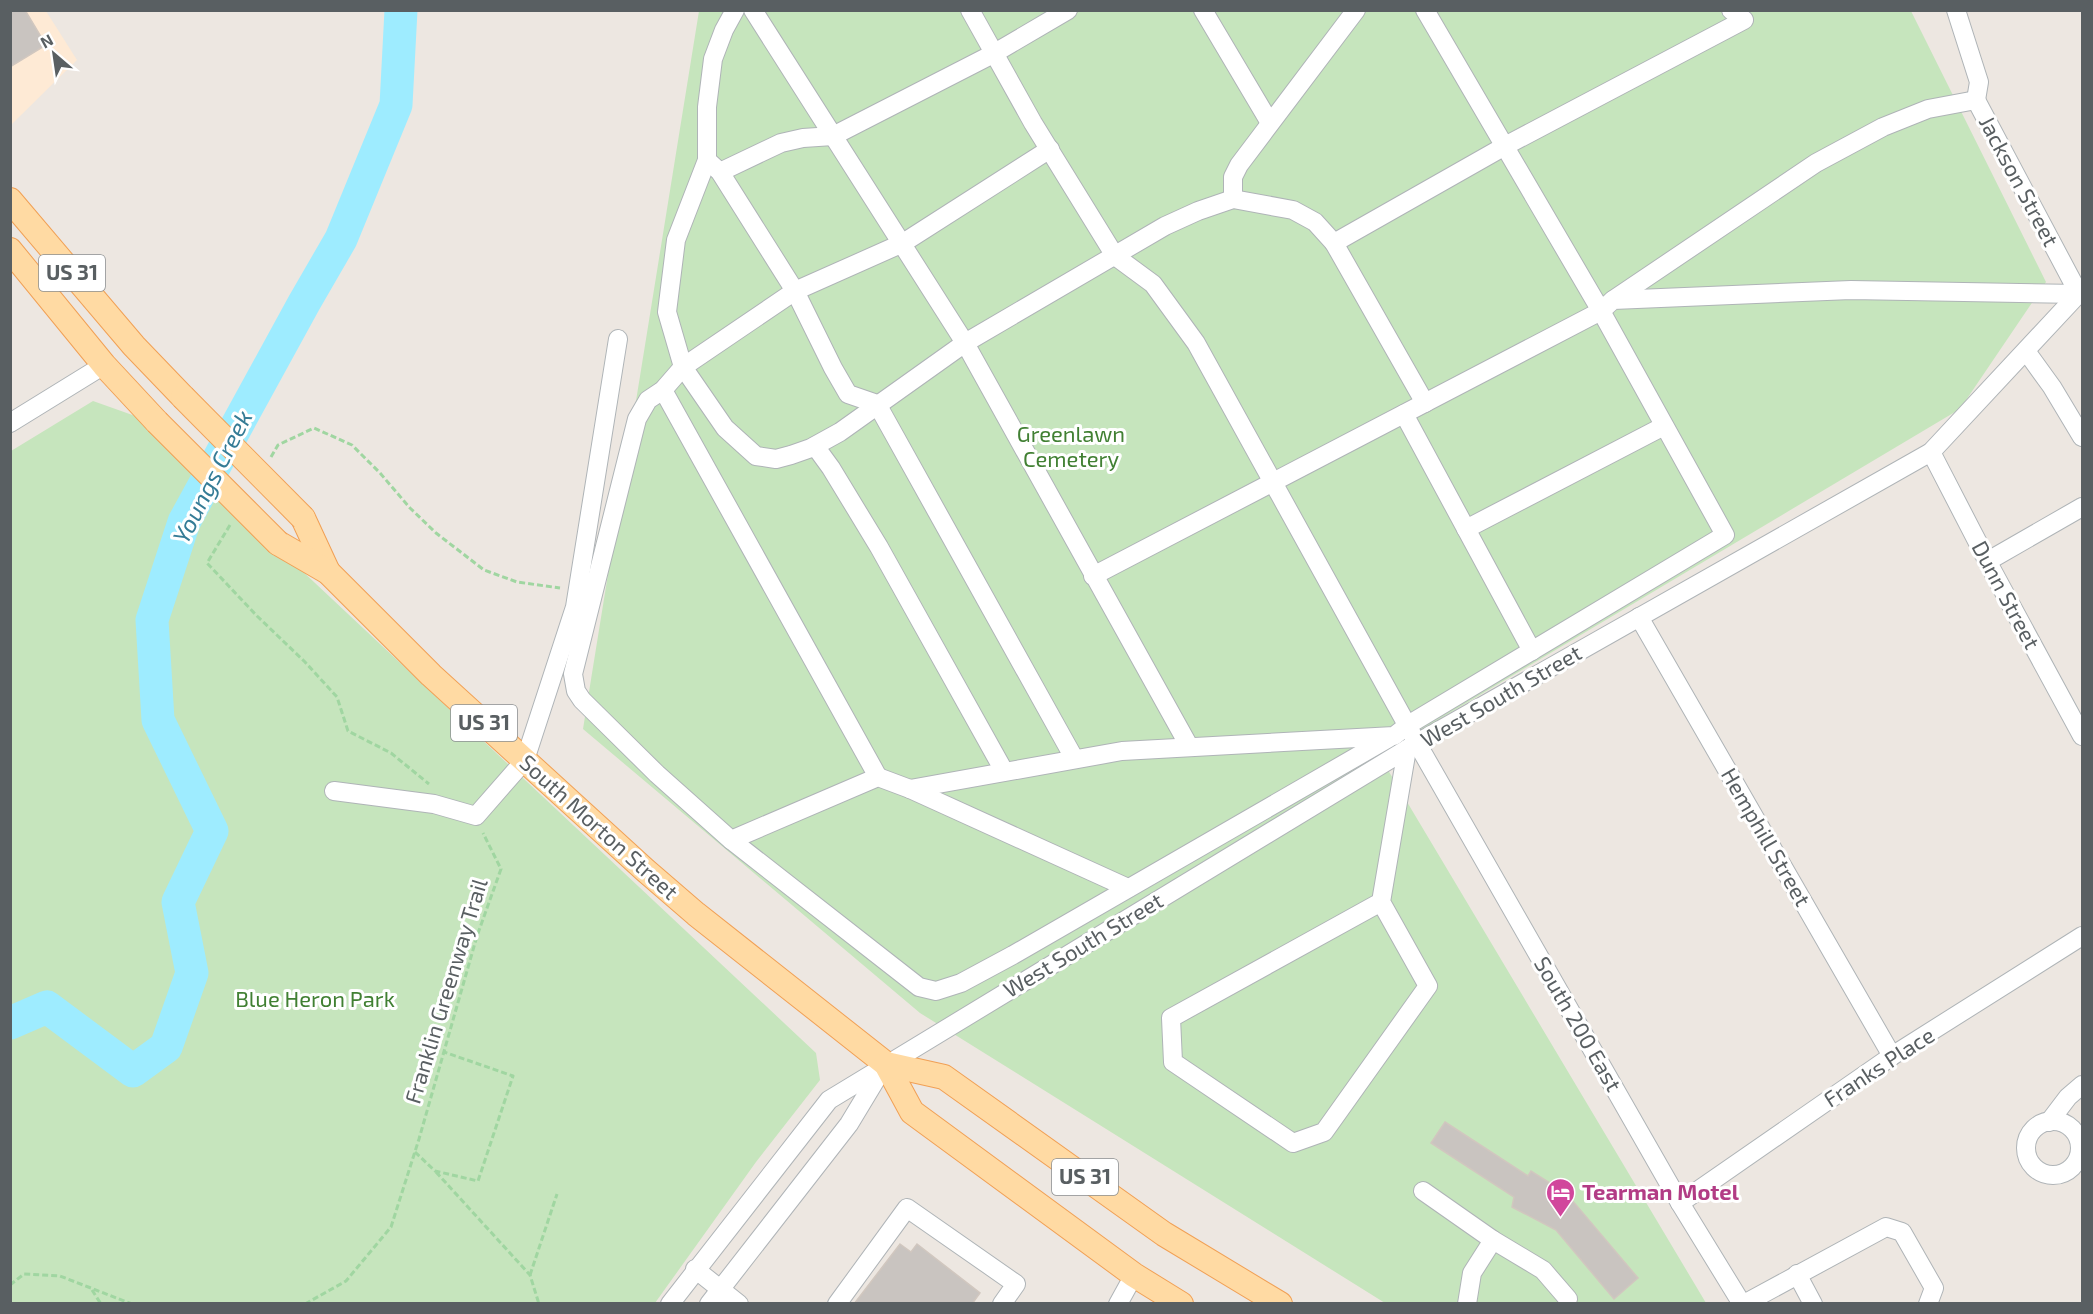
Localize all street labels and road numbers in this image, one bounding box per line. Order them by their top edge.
street label: Jackson Street [1975,111,2065,250]
road number: US 31 [39,255,105,291]
street label: Dunn Street [1968,536,2046,653]
street label: West South Street [1415,639,1586,752]
road number: US 31 [451,705,517,741]
street label: South Morton Street [515,748,684,904]
street label: Hemphill Street [1717,763,1817,910]
street label: Franklin Greenway Trail [398,875,492,1106]
street label: West South Street [998,886,1167,1002]
street label: South 200 East [1530,952,1628,1095]
street label: Franks Place [1818,1021,1939,1111]
road number: US 31 [1052,1159,1118,1195]

